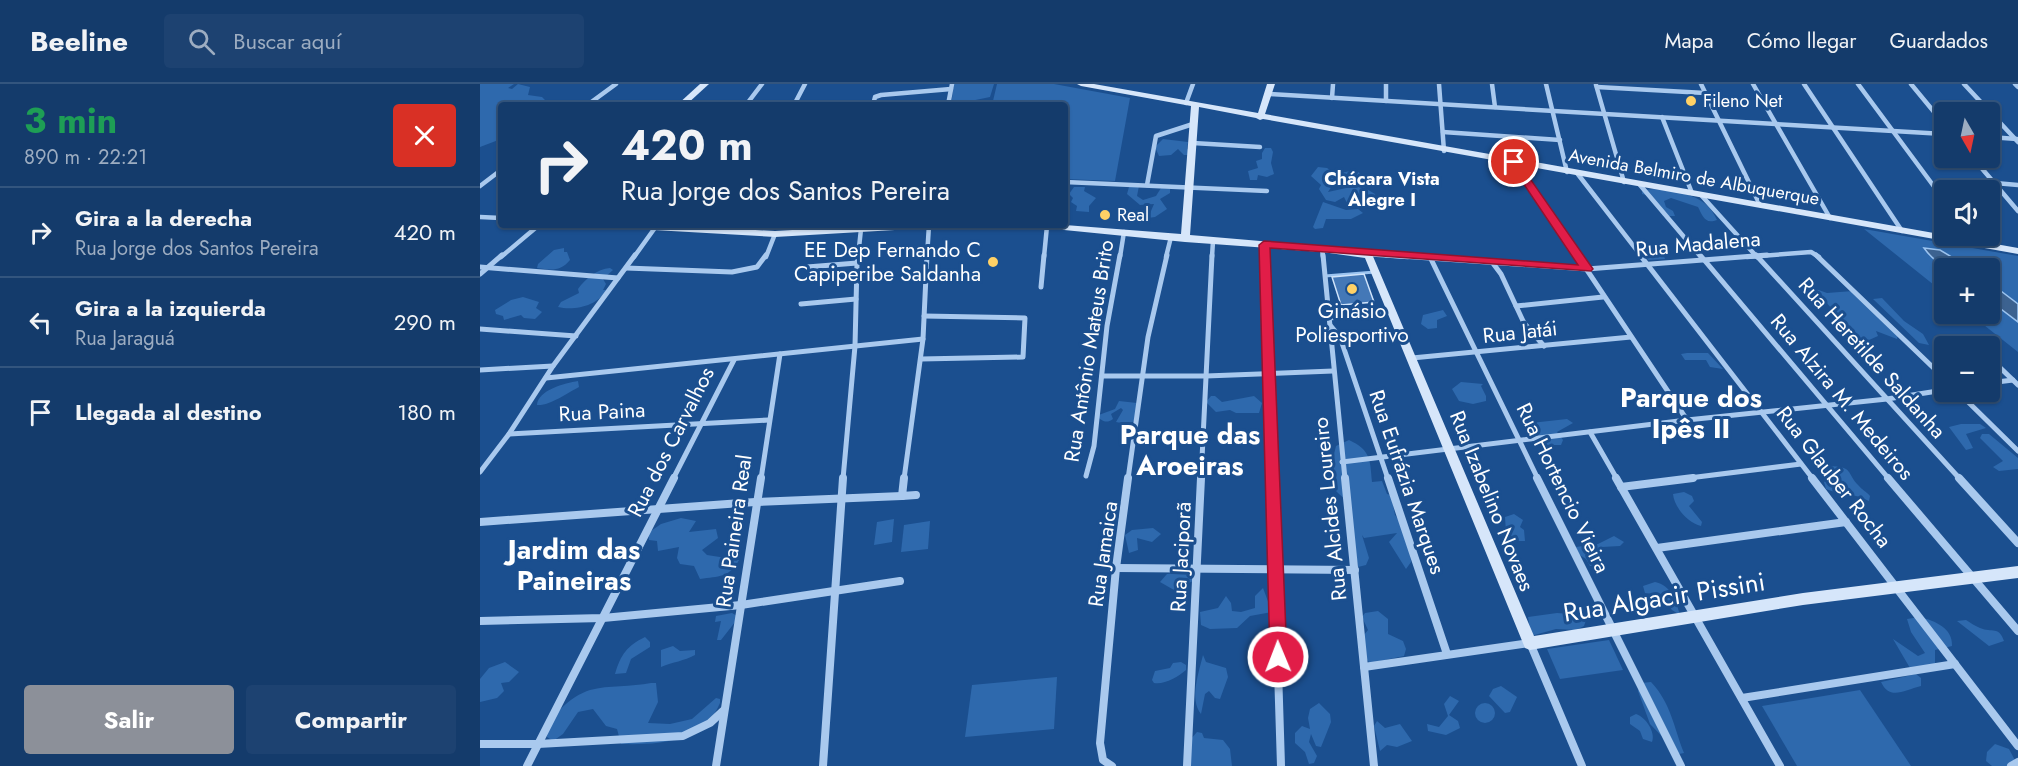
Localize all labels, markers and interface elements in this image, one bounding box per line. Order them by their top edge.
search box [164,14,584,68]
text: Beeline [30,21,128,62]
icon: search [185,25,218,58]
text: Buscar aquí [233,25,341,57]
text: Mapa [1664,26,1714,56]
text: Cómo llegar [1747,26,1856,56]
text: Guardados [1889,26,1988,56]
place label: Fileno Net [1703,88,1783,114]
text: 3 min [24,94,117,146]
marker: Fileno Net [1684,94,1698,108]
north arrow [1934,102,2000,168]
map controls [1934,102,2000,402]
button: close [393,104,456,167]
text: 420 m [621,115,753,176]
icon: right [522,126,600,204]
pin [1488,136,1539,187]
street label: Avenida Belmiro de Albuquerque [1567,142,1821,212]
text: 890 m · 22:21 [24,143,147,172]
icon: arrive [1497,145,1530,178]
district label: Chácara Vista Alegre I [1324,166,1440,213]
text: Rua Jorge dos Santos Pereira [621,171,950,210]
button: sound [1934,180,2000,246]
text: Gira a la derecha [75,202,252,234]
place label: Real [1117,202,1149,228]
marker: Real [1098,208,1112,222]
icon: right [24,216,57,249]
text: 420 m [394,216,456,248]
street label: Rua Madalena [1634,224,1762,264]
text: Rua Jorge dos Santos Pereira [75,234,319,263]
place label: EE Dep Fernando C Capiperibe Saldanha [794,235,981,289]
street label: Rua Antônio Mateus Brito [1057,238,1121,464]
marker: EE Dep Fernando C Capiperibe Saldanha [986,255,1000,269]
button: + [1934,258,2000,324]
street label: Rua Heretilde Saldanha [1791,271,1953,445]
marker: Ginásio Poliesportivo [1345,282,1359,296]
text: Gira a la izquierda [75,292,266,324]
place label: Ginásio Poliesportivo [1295,296,1409,350]
icon: left [24,306,57,339]
text: 290 m [394,306,456,338]
street label: Rua Alzira M. Medeiros [1763,307,1921,487]
street label: Rua Jatái [1481,313,1559,351]
text: Rua Jaraguá [75,324,175,353]
button: − [1934,336,2000,402]
street label: Rua dos Carvalhos [620,362,722,522]
district label: Parque dos Ipês II [1620,378,1762,448]
street label: Rua Eufrázia Marques [1361,386,1453,578]
street label: Rua Paina [558,395,646,429]
icon: arrive [24,396,57,429]
text: Llegada al destino [75,396,262,428]
text: 180 m [397,396,456,428]
street label: Rua Hortencio Vieira [1509,398,1617,578]
street label: Rua Glauber Rocha [1769,400,1899,554]
street label: Rua Izabelino Novaes [1442,406,1542,596]
district label: Parque das Aroeiras [1120,415,1260,485]
street label: Rua Alcides Loureiro [1305,416,1355,602]
street label: Rua Paineira Real [708,453,760,609]
street label: Rua Jamaica [1081,499,1125,609]
street label: Rua Jaciporã [1163,501,1199,613]
district label: Jardim das Paineiras [503,530,640,600]
street label: Rua Algacir Pissini [1560,562,1768,632]
position arrow [1246,625,1310,689]
button: Salir [24,685,234,754]
button: Compartir [246,685,456,754]

